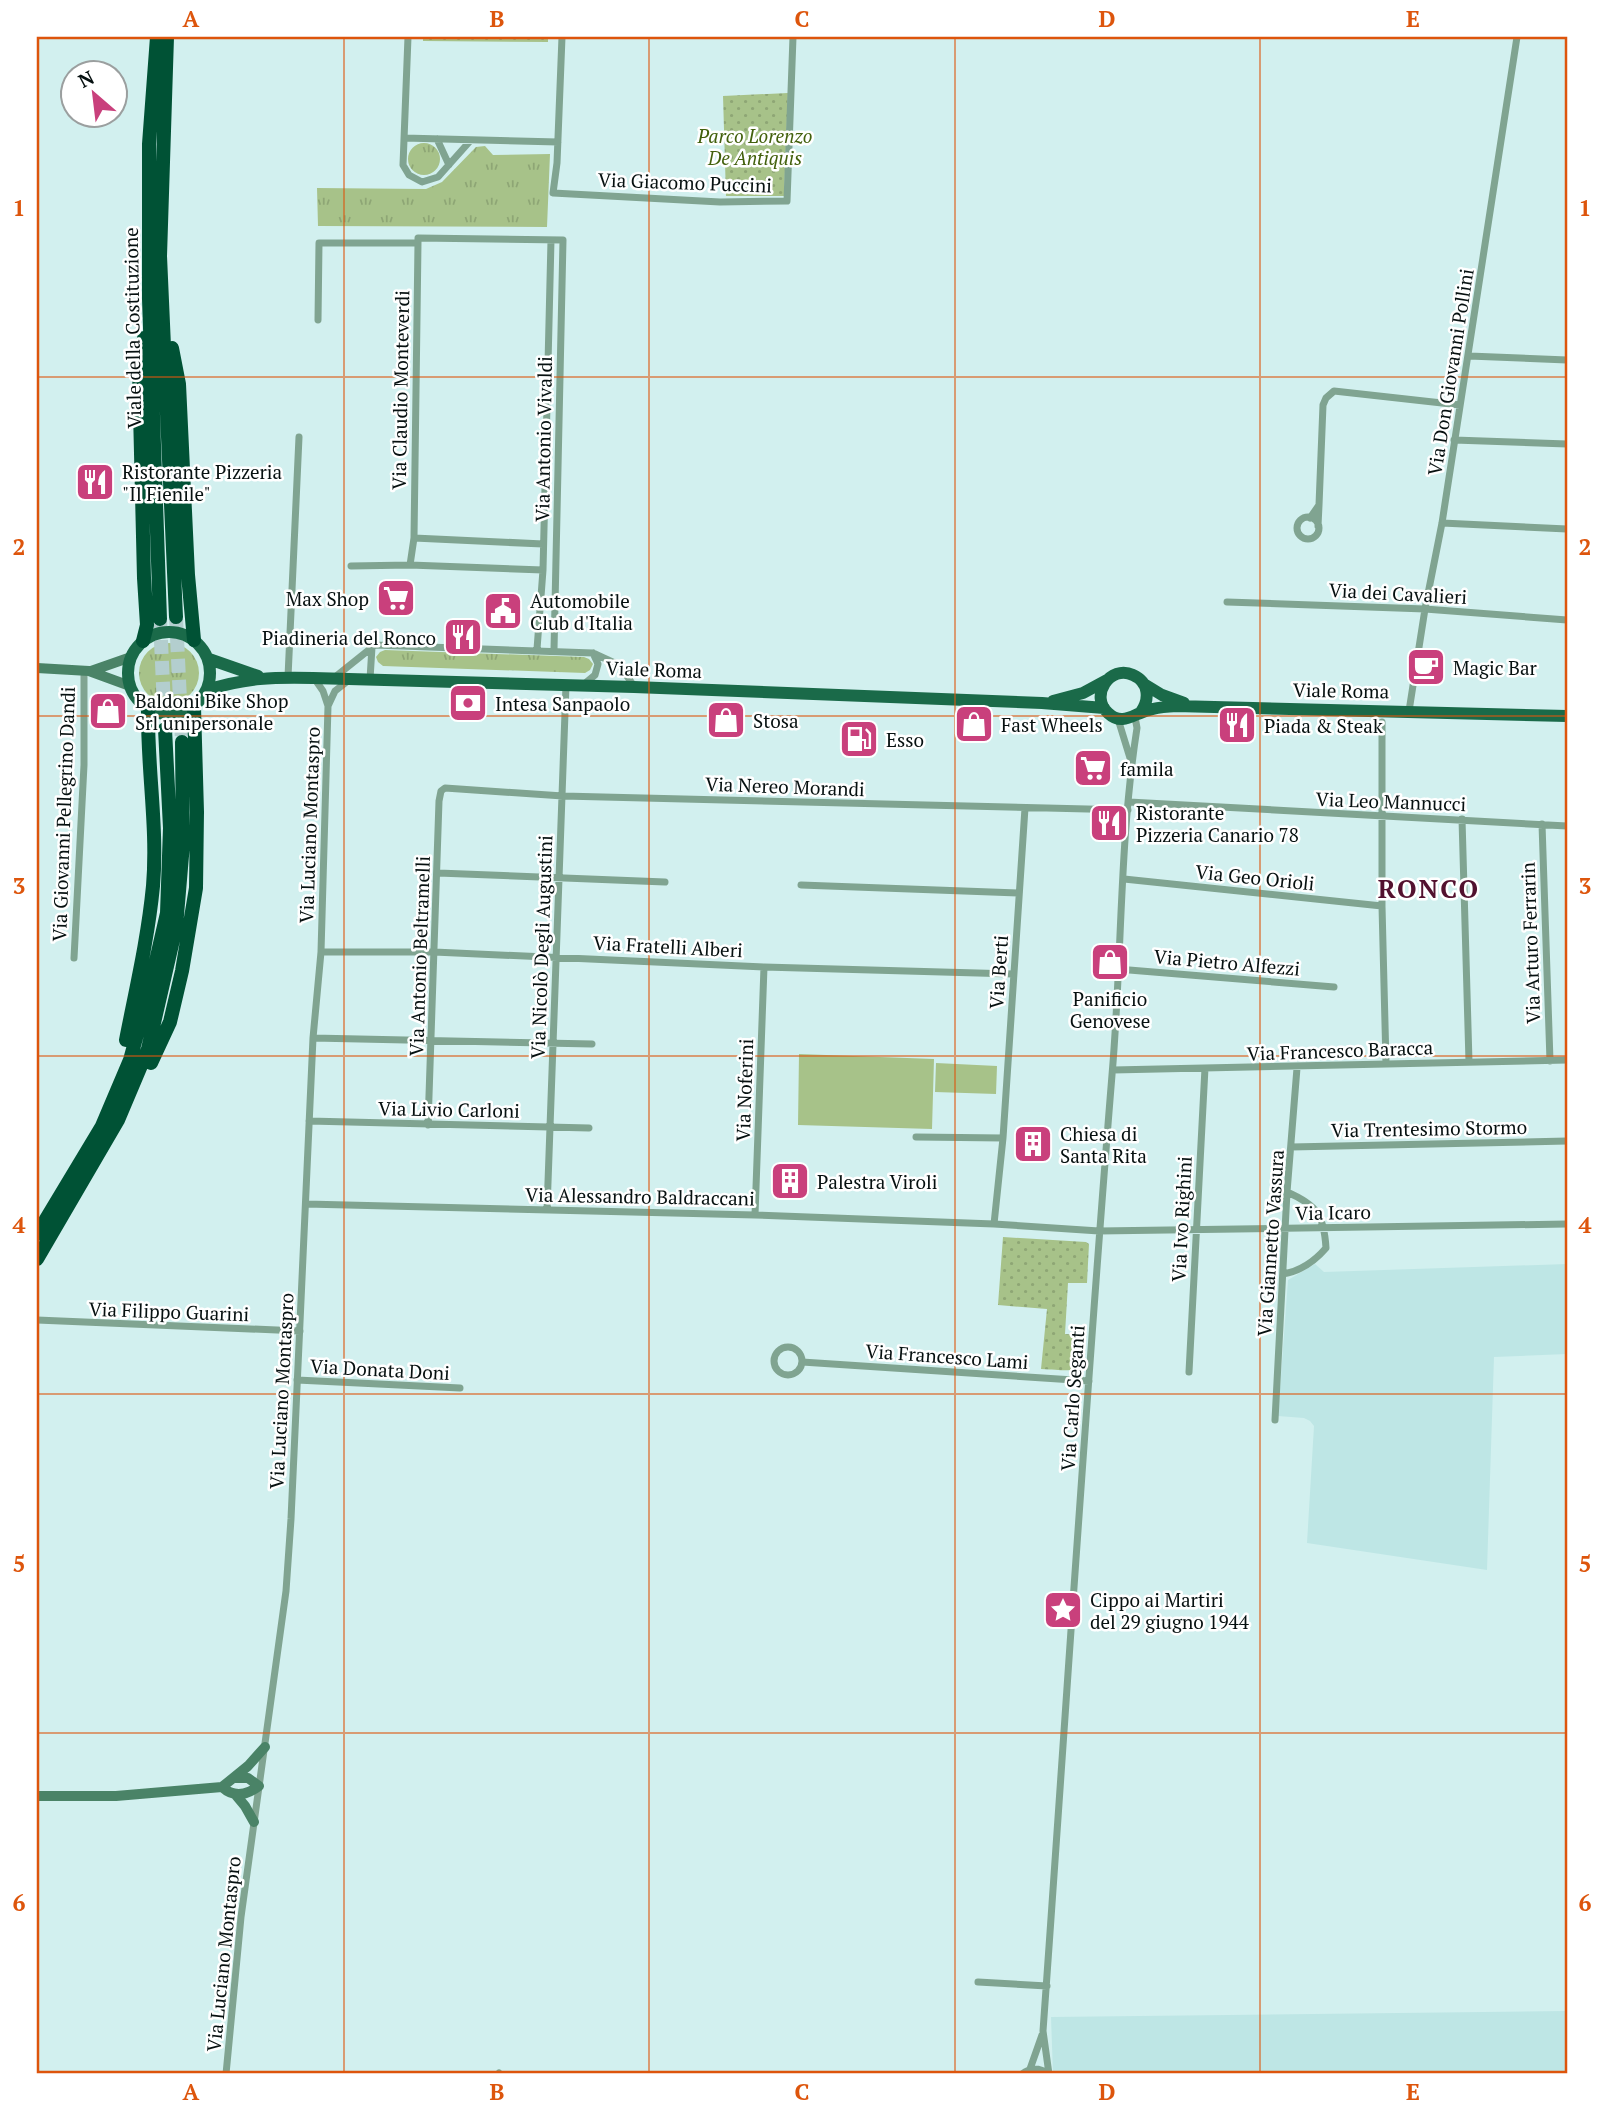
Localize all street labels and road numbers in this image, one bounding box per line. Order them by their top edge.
street label: Via Giacomo Puccini [598,166,772,198]
street label: Viale della Costituzione [118,227,146,429]
street label: Via Don Giovanni Pollini [1421,267,1479,477]
street label: Via Claudio Monteverdi [386,290,414,490]
street label: Via Antonio Vivaldi [529,356,557,522]
street label: Via dei Cavalieri [1328,577,1468,609]
street label: Viale Roma [605,655,703,683]
street label: Viale Roma [1293,677,1390,703]
street label: Via Giovanni Pellegrino Dandi [46,686,80,942]
street label: Via Luciano Montaspro [293,726,325,924]
street label: Via Nereo Morandi [705,771,865,801]
street label: Via Leo Mannucci [1315,786,1467,816]
street label: Via Nicolò Degli Augustini [525,835,557,1059]
street label: Via Antonio Beltramelli [403,855,435,1057]
street label: Via Geo Orioli [1194,858,1316,896]
street label: Via Arturo Ferrarin [1515,862,1545,1024]
street label: Via Fratelli Alberi [593,930,743,962]
street label: Via Berti [983,934,1013,1010]
street label: Via Pietro Alfezzi [1153,943,1301,981]
street label: Via Francesco Baracca [1246,1034,1434,1066]
street label: Via Noferini [730,1038,758,1142]
street label: Via Livio Carloni [378,1095,520,1123]
street label: Via Trentesimo Stormo [1331,1114,1527,1142]
street label: Via Giannetto Vassura [1251,1148,1289,1337]
street label: Via Ivo Righini [1165,1156,1197,1282]
street label: Via Alessandro Baldraccani [525,1181,755,1211]
street label: Via Icaro [1295,1199,1371,1225]
street label: Via Luciano Montaspro [263,1292,299,1490]
street label: Via Filippo Guarini [88,1296,250,1326]
street label: Via Carlo Seganti [1054,1324,1090,1472]
street label: Via Francesco Lami [865,1338,1029,1374]
street label: Via Donata Doni [309,1353,451,1385]
street label: Via Luciano Montaspro [200,1855,246,2053]

